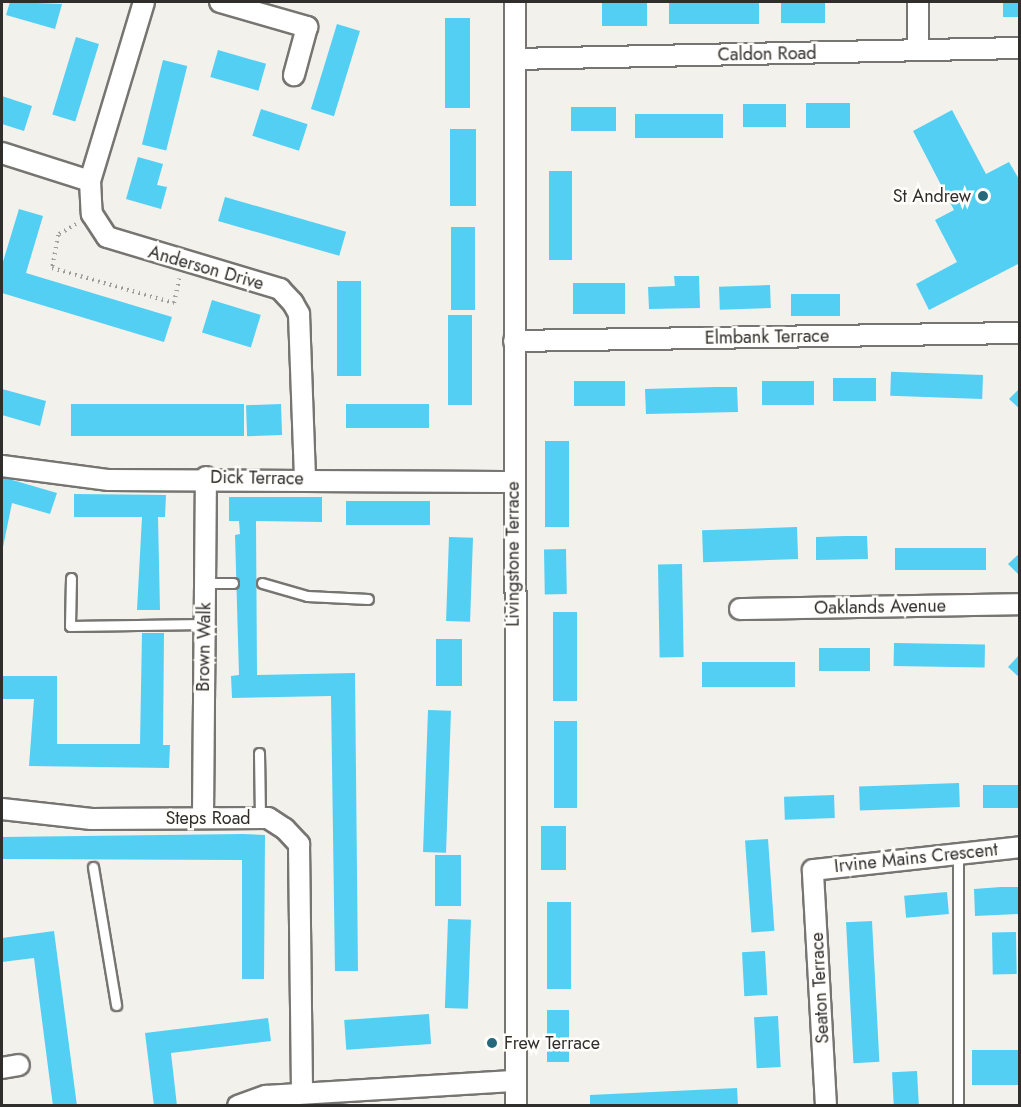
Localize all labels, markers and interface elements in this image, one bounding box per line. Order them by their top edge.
street label: Caldon Road [717,42,817,66]
place label: St Andrew [893,185,971,207]
marker: St Andrew [976,189,990,203]
street label: Anderson Drive [146,241,266,295]
street label: Elmbank Terrace [705,325,829,349]
street label: Dick Terrace [210,466,304,490]
street label: Livingstone Terrace [502,481,524,627]
street label: Oaklands Avenue [814,595,946,619]
street label: Brown Walk [192,602,216,692]
street label: Steps Road [165,807,251,829]
street label: Irvine Mains Crescent [833,839,999,877]
street label: Seaton Terrace [806,932,834,1044]
place label: Frew Terrace [504,1032,600,1054]
marker: Frew Terrace [485,1036,499,1050]

